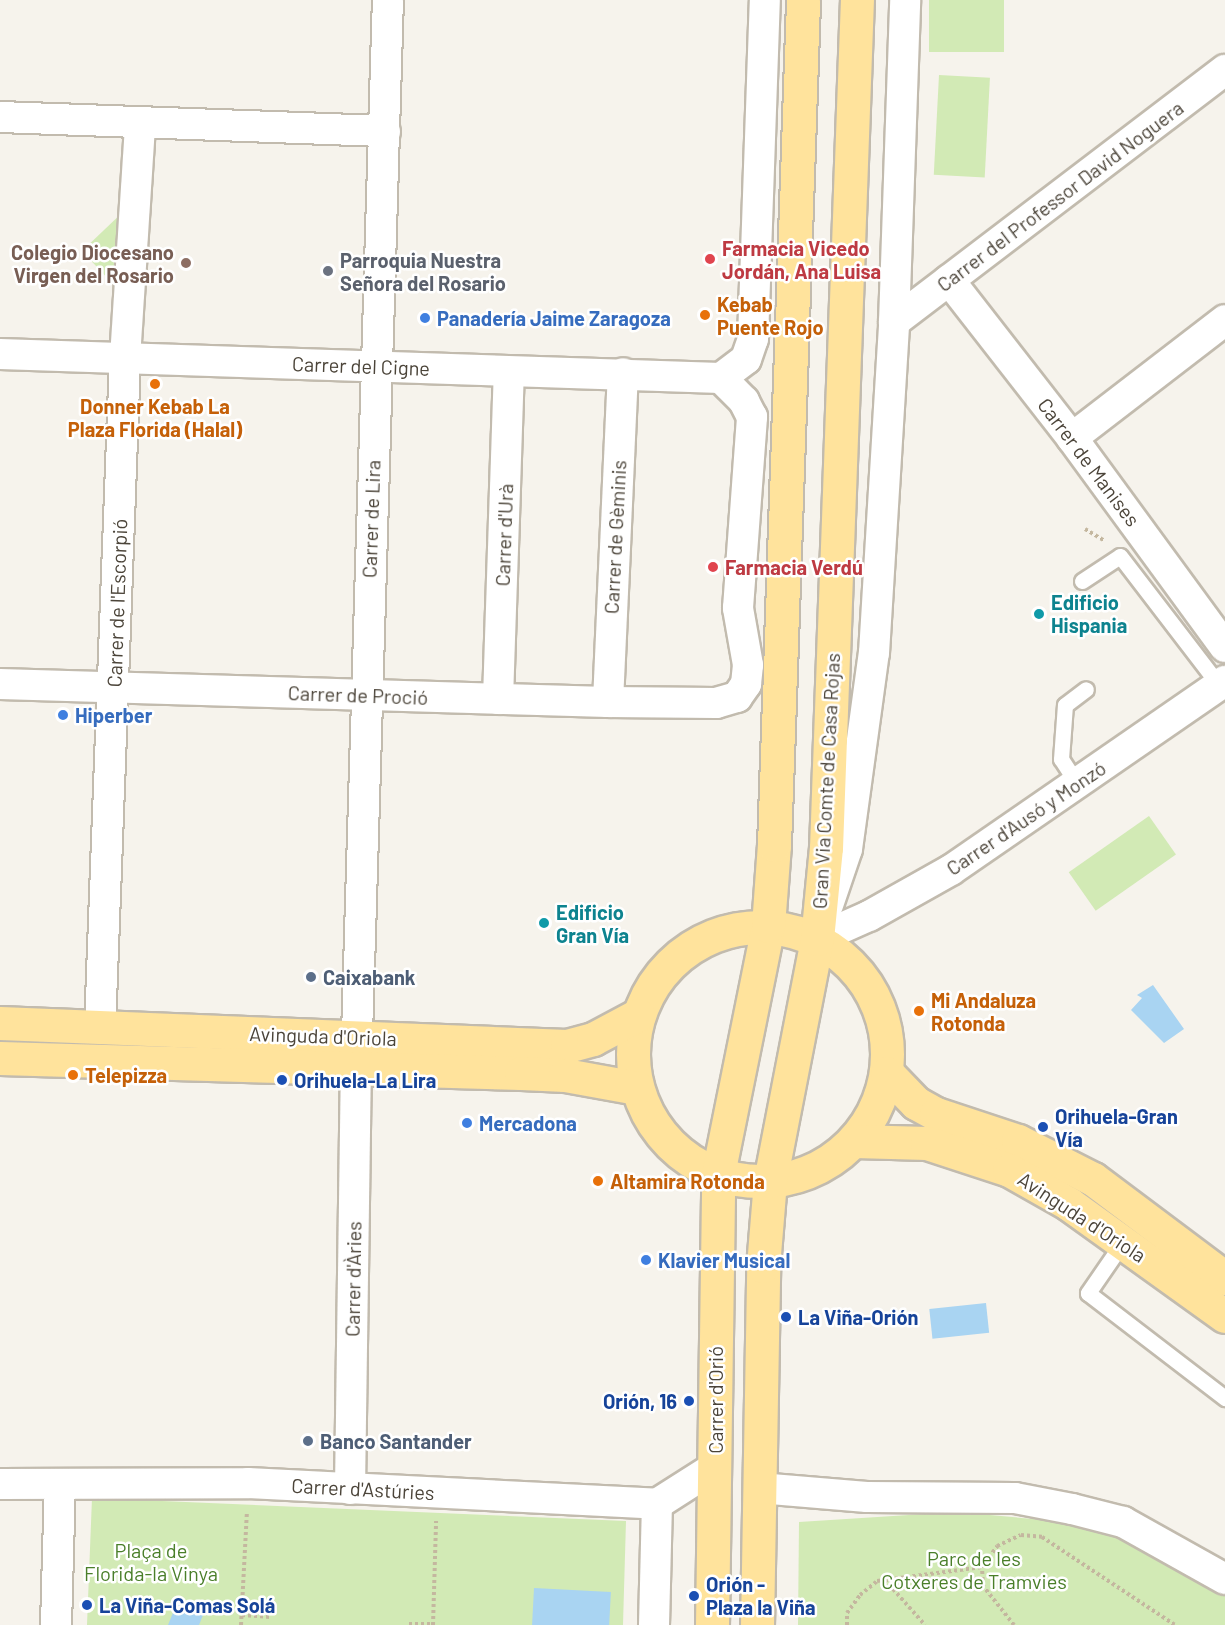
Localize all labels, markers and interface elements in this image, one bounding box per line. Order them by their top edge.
street label: Carrer del Professor David Noguera [932,95,1188,297]
place label: Farmacia Vicedo Jordán, Ana Luisa [722,236,881,283]
place label: Colegio Diocesano Virgen del Rosario [11,240,174,287]
place label: Parroquia Nuestra Señora del Rosario [340,248,506,295]
marker: Farmacia Vicedo Jordán, Ana Luisa [703,252,717,266]
marker: Colegio Diocesano Virgen del Rosario [179,256,193,270]
marker: Parroquia Nuestra Señora del Rosario [321,264,335,278]
place label: Kebab Puente Rojo [717,292,824,339]
place label: Panadería Jaime Zaragoza [437,306,671,330]
marker: Kebab Puente Rojo [698,308,712,322]
marker: Panadería Jaime Zaragoza [418,311,432,325]
street label: Carrer del Cigne [292,352,430,380]
marker: Donner Kebab La Plaza Florida (Halal) [148,377,162,391]
street label: Carrer de Manises [1033,393,1145,531]
place label: Donner Kebab La Plaza Florida (Halal) [68,394,242,441]
street label: Carrer de Gèminis [599,459,631,615]
street label: Carrer de Lira [357,460,385,578]
street label: Carrer d'Urà [490,483,518,587]
street label: Carrer de l'Escorpió [102,518,132,688]
place label: Farmacia Verdú [725,555,863,579]
marker: Farmacia Verdú [706,560,720,574]
place label: Edificio Hispania [1051,590,1127,637]
marker: Edificio Hispania [1032,607,1046,621]
street label: Gran Via Comte de Casa Rojas [807,652,845,910]
street label: Carrer de Proció [287,681,429,709]
place label: Hiperber [75,703,152,727]
marker: Hiperber [56,708,70,722]
street label: Carrer d'Ausó y Monzó [942,756,1110,880]
place label: Edificio Gran Vía [556,900,629,947]
marker: Edificio Gran Vía [537,916,551,930]
place label: Caixabank [323,965,416,989]
marker: Caixabank [304,970,318,984]
place label: Mi Andaluza Rotonda [931,988,1036,1035]
marker: Mi Andaluza Rotonda [912,1004,926,1018]
street label: Avinguda d'Oriola [249,1021,397,1051]
place label: Telepizza [85,1063,167,1087]
marker: Telepizza [66,1068,80,1082]
place label: Orihuela-La Lira [294,1068,436,1092]
marker: Orihuela-La Lira [275,1073,289,1087]
place label: Orihuela-Gran Vía [1055,1104,1178,1151]
place label: Mercadona [479,1111,577,1135]
marker: Mercadona [460,1116,474,1130]
marker: Orihuela-Gran Vía [1036,1120,1050,1134]
street label: Avinguda d'Oriola [1014,1167,1150,1267]
place label: Altamira Rotonda [610,1169,765,1193]
marker: Altamira Rotonda [591,1174,605,1188]
street label: Carrer d'Àries [340,1221,366,1337]
place label: Klavier Musical [658,1248,790,1272]
marker: Klavier Musical [639,1253,653,1267]
place label: La Viña-Orión [798,1305,918,1329]
marker: La Viña-Orión [779,1310,793,1324]
street label: Carrer d'Orió [703,1346,727,1454]
place label: Orión, 16 [603,1389,677,1413]
marker: Orión, 16 [682,1394,696,1408]
place label: Banco Santander [320,1429,472,1453]
marker: Banco Santander [301,1434,315,1448]
street label: Carrer d'Astúries [291,1473,435,1505]
park label: Plaça de Florida-la Vinya [84,1539,218,1586]
park label: Parc de les Cotxeres de Tramvies [881,1546,1067,1593]
place label: Orión - Plaza la Viña [706,1572,816,1619]
marker: Orión - Plaza la Viña [687,1589,701,1603]
place label: La Viña-Comas Solá [99,1593,275,1617]
marker: La Viña-Comas Solá [80,1598,94,1612]

